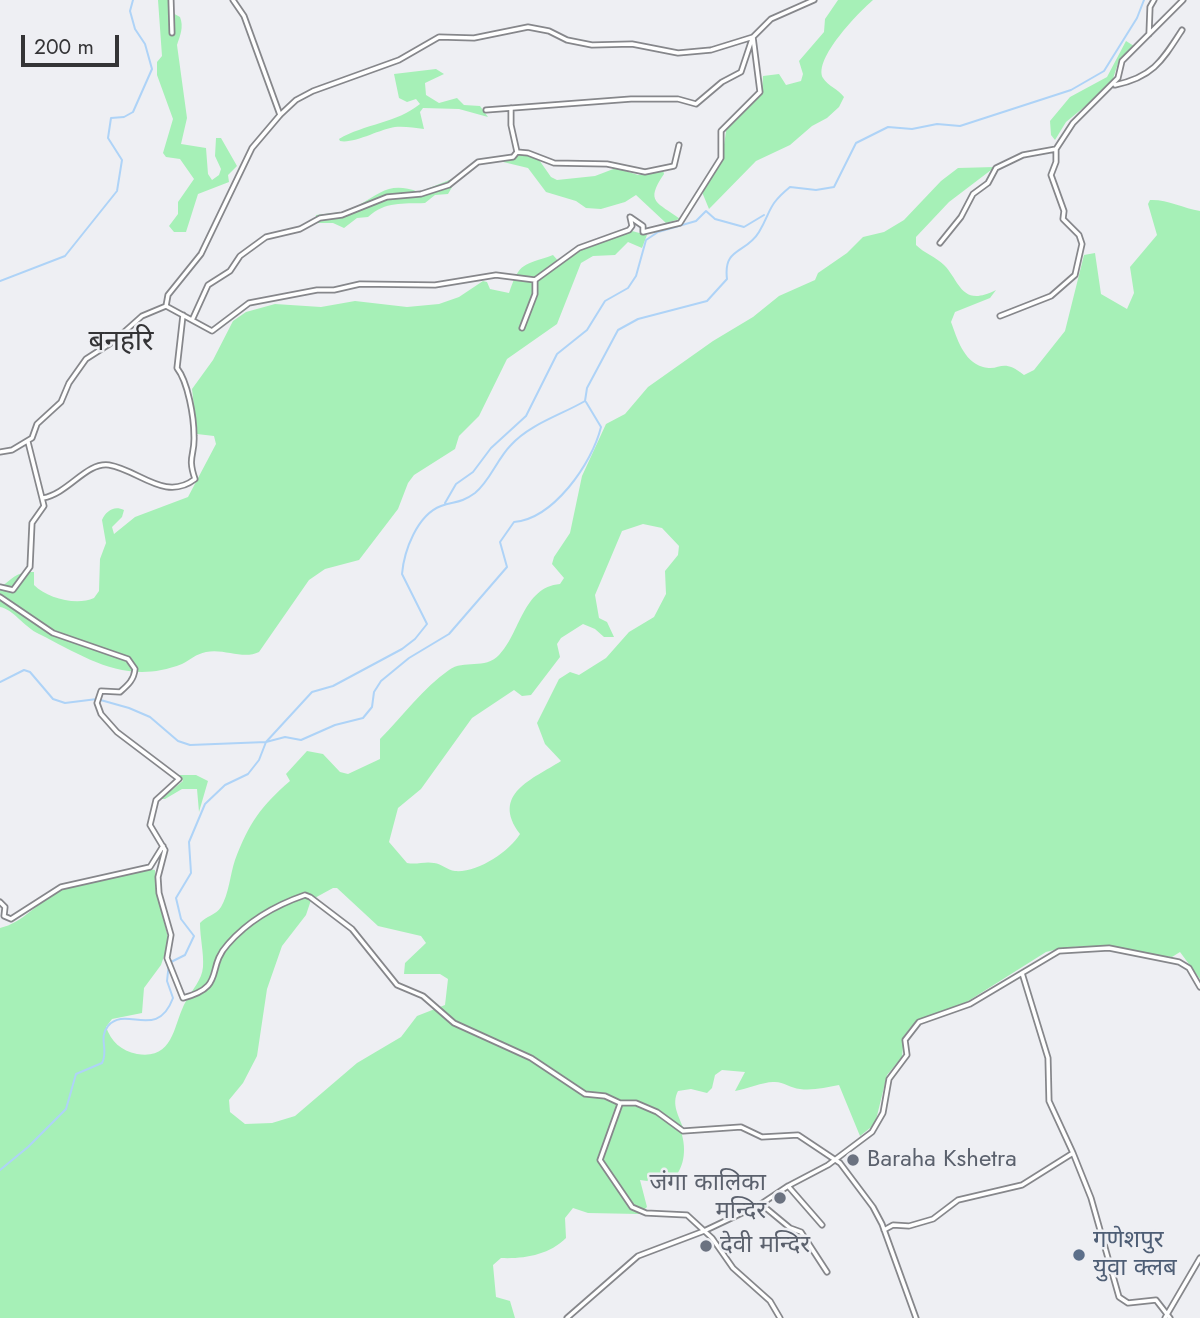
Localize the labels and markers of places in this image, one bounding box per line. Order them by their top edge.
place label: Baraha Kshetra [867,1146,1017,1174]
marker: Baraha Kshetra [845,1152,861,1168]
place label: जंगा कालिका मन्दिर [649,1170,766,1226]
marker: जंगा कालिका मन्दिर [772,1190,788,1206]
place label: गणेशपुर युवा क्लब [1093,1227,1177,1283]
place label: देवी मन्दिर [720,1232,810,1260]
marker: देवी मन्दिर [698,1238,714,1254]
marker: गणेशपुर युवा क्लब [1071,1247,1087,1263]

